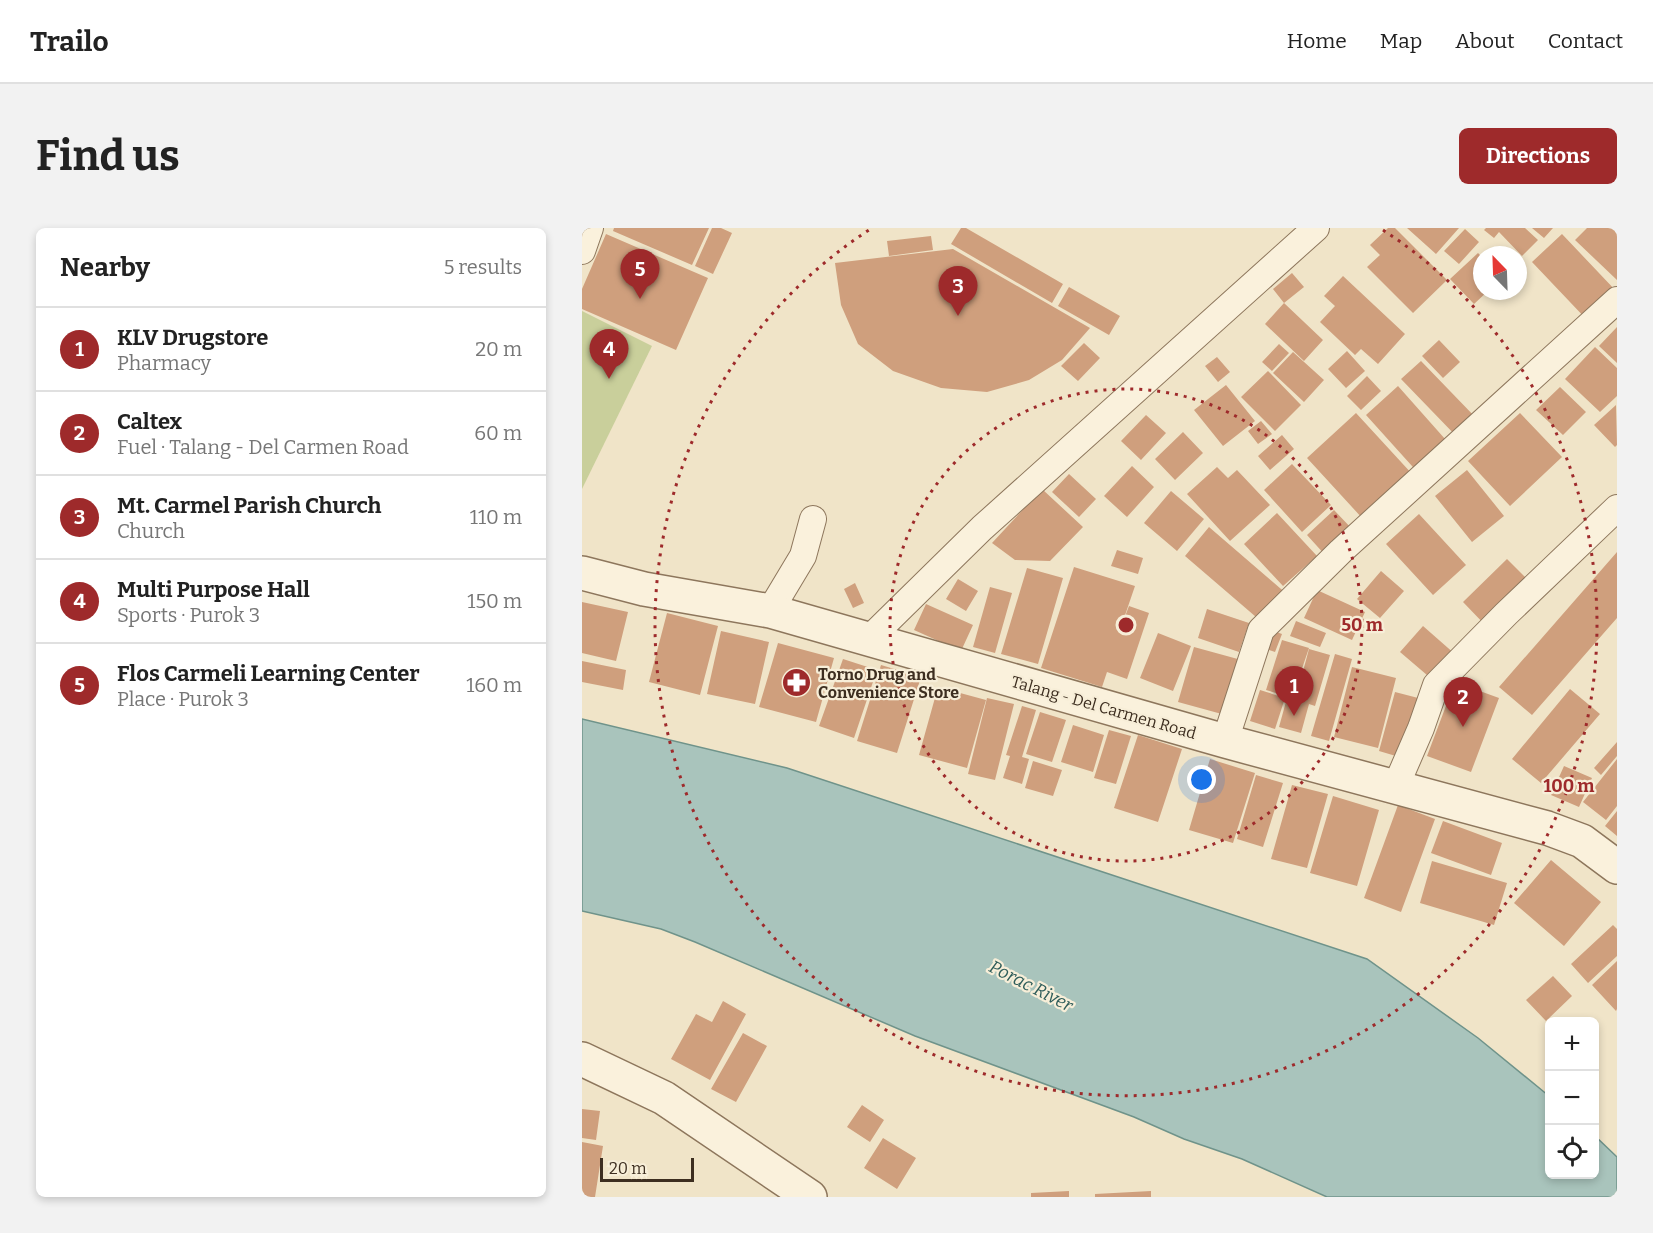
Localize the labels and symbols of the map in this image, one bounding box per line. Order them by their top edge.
north arrow [1473,246,1527,300]
pin: 5 [620,250,660,299]
pin: 3 [938,266,977,316]
pin: 4 [590,330,628,379]
text: 50 m [1341,614,1383,636]
centre of rings [1116,615,1136,635]
place label: Torno Drug and Convenience Store [818,665,959,702]
pin: 1 [1274,666,1314,716]
pharmacy icon: Torno Drug and Convenience Store [781,667,813,699]
street label: Talang - Del Carmen Road [1009,672,1199,743]
pin: 2 [1444,678,1482,727]
your location [1187,765,1216,794]
text: 100 m [1543,775,1595,797]
water label: Porac River [985,956,1077,1017]
scale bar [600,1155,694,1182]

